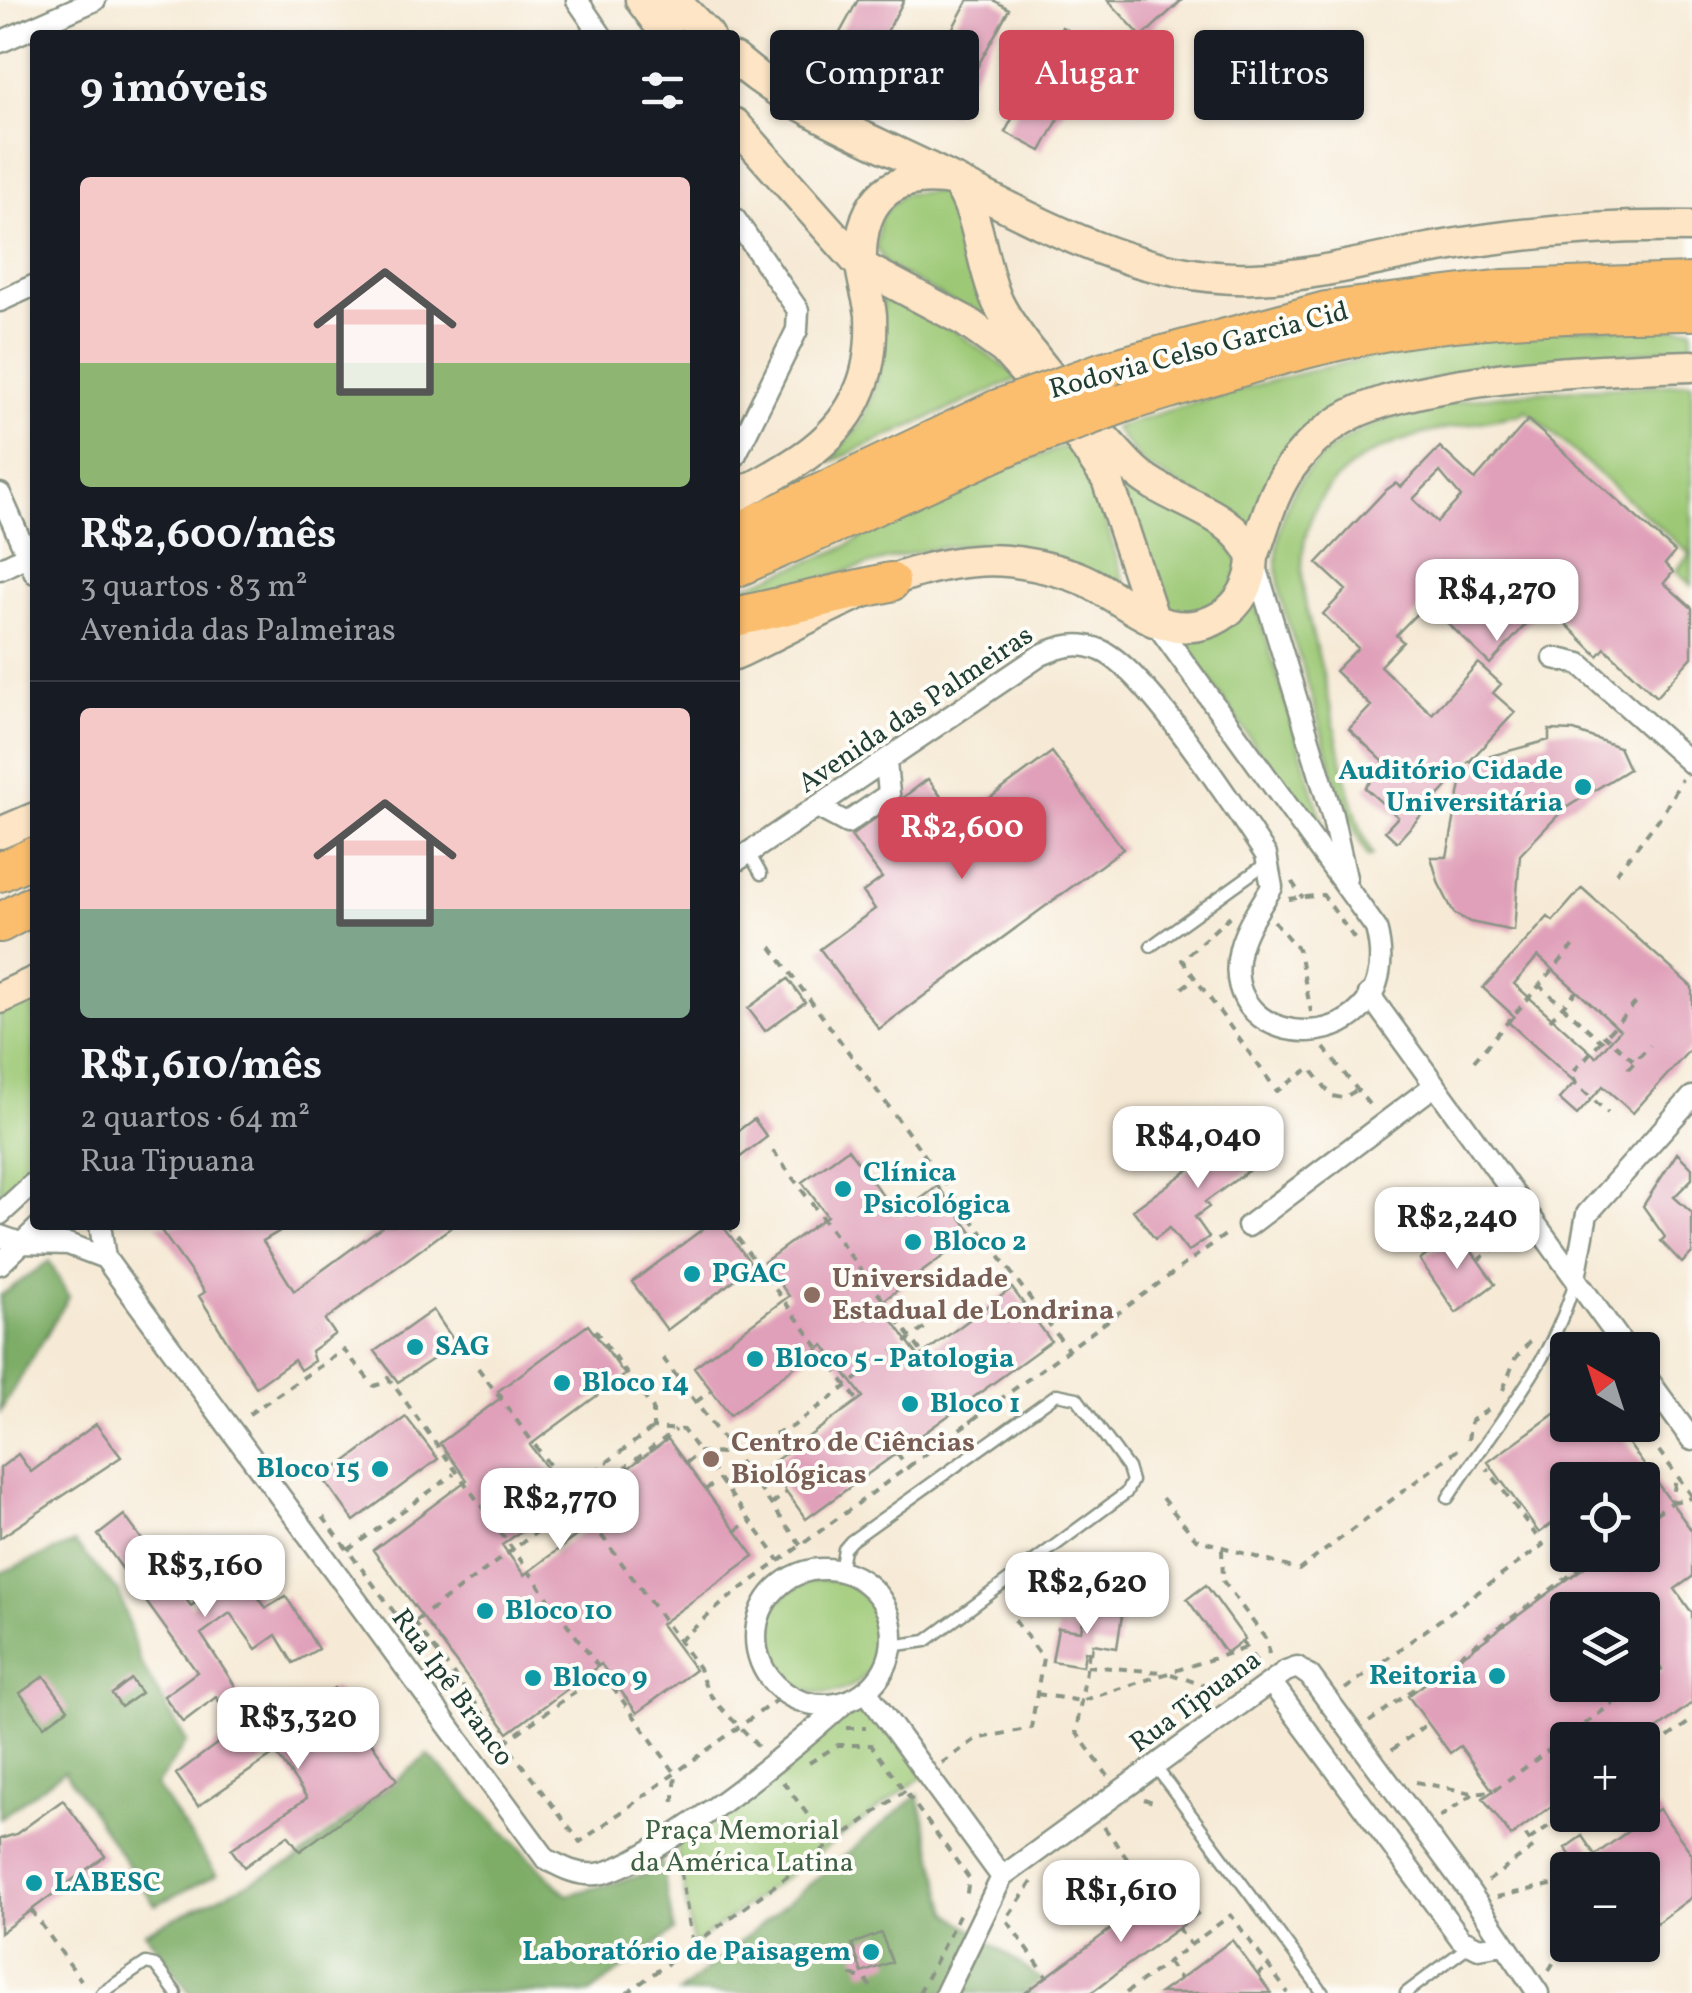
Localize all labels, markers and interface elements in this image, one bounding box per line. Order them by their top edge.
chip: Comprar [770,30,979,120]
chip: Alugar [999,30,1174,120]
chip: Filtros [1194,30,1364,120]
text: 9 imóveis [80,61,268,120]
icon: filters [635,63,690,118]
icon: home [295,242,475,422]
street label: Rodovia Celso Garcia Cid [1045,292,1353,410]
text: R$2,600/mês [80,507,337,566]
pin: R$4,270 [1405,559,1589,644]
text: 3 quartos · 83 m² [80,566,308,610]
text: R$4,270 [1437,569,1557,613]
text: Avenida das Palmeiras [80,610,396,654]
street label: Avenida das Palmeiras [791,617,1041,803]
place label: Auditório Cidade Universitária [1338,752,1563,823]
icon: home [295,773,475,953]
marker: Auditório Cidade Universitária [1572,776,1594,798]
pin: R$2,600 [870,797,1054,882]
text: R$2,600 [900,807,1024,851]
text: R$1,610/mês [80,1038,322,1097]
text: 2 quartos · 64 m² [80,1097,310,1141]
pin: R$4,040 [1106,1106,1290,1191]
text: R$4,040 [1135,1116,1261,1160]
text: Rua Tipuana [80,1141,255,1185]
place label: Clínica Psicológica [863,1154,1011,1225]
marker: Clínica Psicológica [832,1178,854,1200]
pin: R$2,240 [1365,1187,1549,1272]
text: R$2,240 [1397,1197,1517,1241]
place label: Bloco 2 [933,1223,1027,1262]
marker: Bloco 2 [902,1231,924,1253]
place label: PGAC [712,1255,787,1294]
place label: Universidade Estadual de Londrina [832,1260,1114,1331]
marker: PGAC [681,1263,703,1285]
marker: Universidade Estadual de Londrina [801,1284,823,1306]
place label: SAG [435,1328,490,1367]
north arrow [1550,1332,1660,1442]
map controls [1550,1332,1660,1962]
marker: SAG [404,1336,426,1358]
place label: Bloco 5 - Patologia [775,1340,1014,1379]
marker: Bloco 5 - Patologia [744,1348,766,1370]
place label: Bloco 14 [582,1364,689,1403]
marker: Bloco 14 [551,1372,573,1394]
place label: Bloco 1 [930,1385,1020,1424]
marker: Bloco 1 [899,1393,921,1415]
place label: Centro de Ciências Biológicas [731,1424,975,1495]
marker: Centro de Ciências Biológicas [700,1448,722,1470]
place label: Bloco 15 [256,1450,360,1489]
marker: Bloco 15 [369,1458,391,1480]
button: locate [1550,1462,1660,1572]
pin: R$2,770 [468,1468,652,1553]
text: R$2,770 [503,1478,617,1522]
pin: R$3,160 [113,1535,297,1620]
text: R$3,160 [147,1545,263,1589]
pin: R$2,620 [995,1552,1179,1637]
text: R$2,620 [1027,1562,1147,1606]
place label: Bloco 10 [505,1592,612,1631]
button: layers [1550,1592,1660,1702]
marker: Bloco 10 [474,1600,496,1622]
street label: Rua Ipê Branco [381,1601,523,1775]
street label: Rua Tipuana [1122,1641,1270,1763]
place label: Reitoria [1369,1657,1477,1696]
place label: Bloco 9 [553,1659,647,1698]
marker: Reitoria [1486,1665,1508,1687]
marker: Bloco 9 [522,1667,544,1689]
pin: R$3,320 [206,1687,390,1772]
text: R$3,320 [239,1697,357,1741]
button: + [1550,1722,1660,1832]
park label: Praça Memorial da América Latina [630,1812,854,1883]
button: − [1550,1852,1660,1962]
pin: R$1,610 [1029,1860,1213,1945]
place label: LABESC [54,1864,161,1903]
text: R$1,610 [1065,1870,1177,1914]
marker: LABESC [23,1872,45,1894]
place label: Laboratório de Paisagem [522,1933,851,1972]
marker: Laboratório de Paisagem [860,1941,882,1963]

